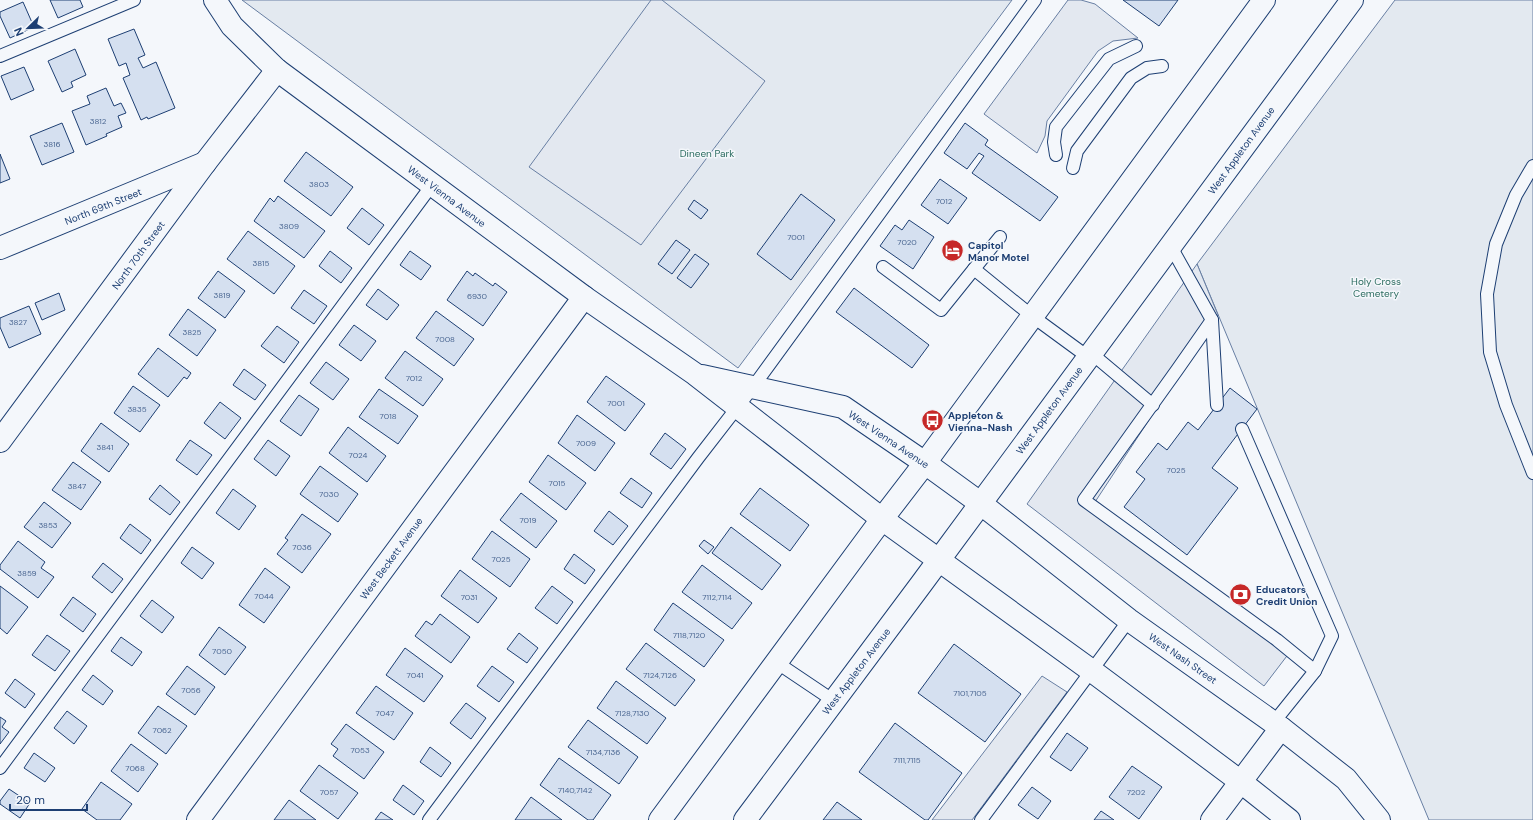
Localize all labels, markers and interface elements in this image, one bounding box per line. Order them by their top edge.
north arrow [8,8,48,48]
text: N [11,25,27,38]
street label: West Appleton Avenue [1205,104,1278,197]
house number: 3812 [90,116,107,126]
house number: 3816 [44,139,60,149]
park label: Dineen Park [680,147,734,160]
street label: West Vienna Avenue [405,163,489,230]
house number: 3803 [309,179,329,189]
street label: North 69th Street [63,185,144,228]
house number: 7012 [936,196,953,206]
street label: North 70th Street [109,218,168,292]
house number: 3809 [279,221,299,231]
house number: 7001 [787,232,805,242]
house number: 7020 [897,237,917,247]
hotel icon: Capitol Manor Motel [940,238,966,264]
place label: Capitol Manor Motel [968,239,1029,264]
house number: 3815 [253,258,270,268]
park label: Holy Cross Cemetery [1351,275,1401,300]
house number: 3819 [214,290,230,300]
house number: 6930 [467,291,488,301]
house number: 3827 [9,317,27,327]
house number: 3825 [183,327,202,337]
house number: 7008 [435,334,455,344]
street label: West Appleton Avenue [1013,364,1086,457]
house number: 7012 [406,373,423,383]
house number: 7001 [607,398,625,408]
house number: 3835 [127,404,147,414]
street label: West Vienna Avenue [846,408,932,471]
bus stop icon: Appleton & Vienna-Nash [919,408,945,434]
place label: Appleton & Vienna-Nash [948,409,1012,434]
house number: 7018 [380,411,397,421]
house number: 7009 [576,438,596,448]
house number: 3841 [97,442,113,452]
house number: 7024 [349,450,368,460]
house number: 7025 [1166,465,1186,475]
house number: 7015 [548,478,566,488]
house number: 3847 [68,481,86,491]
house number: 7030 [319,489,339,499]
street label: West Beckett Avenue [357,514,426,602]
house number: 7019 [519,515,537,525]
house number: 3853 [38,520,58,530]
house number: 7036 [292,542,312,552]
house number: 7025 [491,554,511,564]
house number: 3859 [17,568,37,578]
bank icon: Educators Credit Union [1227,582,1253,608]
place label: Educators Credit Union [1256,583,1317,608]
house number: 7044 [254,591,274,601]
house number: 7031 [461,592,477,602]
house number: 7112,7114 [702,592,732,602]
street label: West Appleton Avenue [820,625,893,717]
house number: 7118,7120 [673,630,706,640]
street label: West Nash Street [1146,630,1219,687]
house number: 7050 [212,646,233,656]
house number: 7041 [407,670,423,680]
house number: 7124,7126 [643,670,677,680]
house number: 7056 [181,685,201,695]
house number: 7101,7105 [953,688,987,698]
house number: 7047 [376,708,394,718]
house number: 7128,7130 [615,708,650,718]
house number: 7062 [152,725,172,735]
house number: 7053 [350,745,370,755]
house number: 7134,7136 [586,747,620,757]
house number: 7111,7115 [893,755,921,765]
house number: 7068 [125,763,145,773]
house number: 7140,7142 [558,785,593,795]
scale bar [10,786,87,812]
house number: 7057 [320,787,338,797]
house number: 7202 [1127,787,1146,797]
text: 20 m [16,792,45,808]

